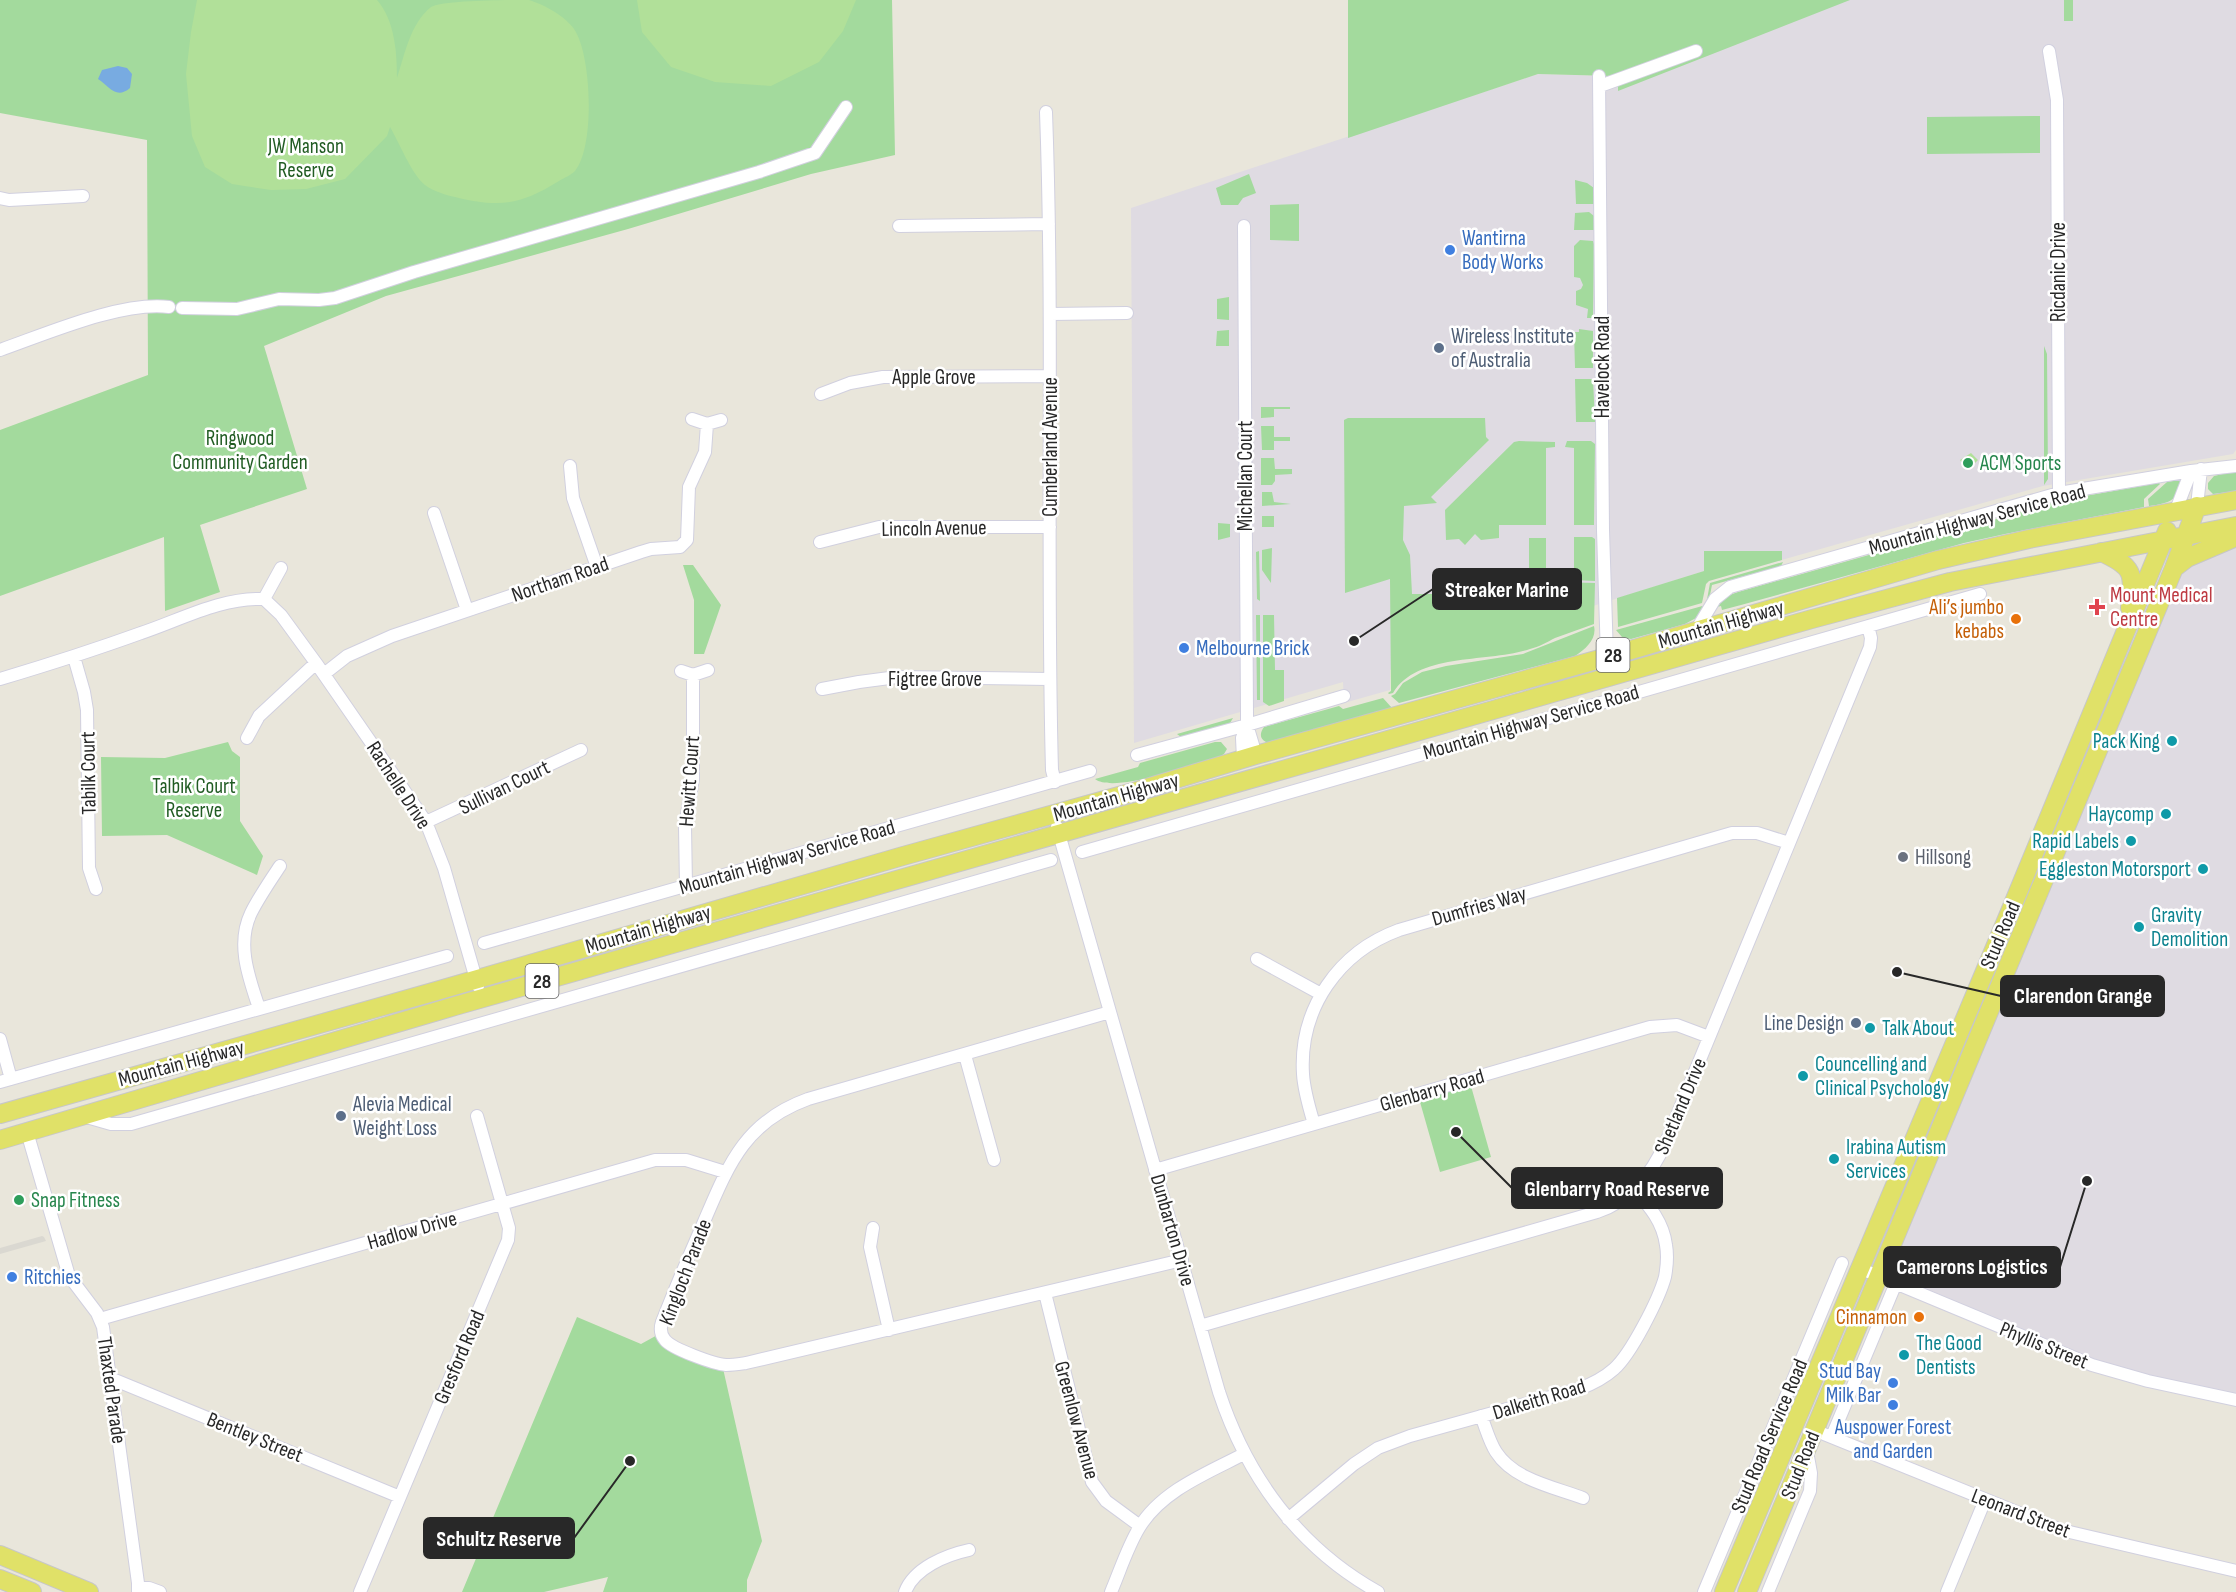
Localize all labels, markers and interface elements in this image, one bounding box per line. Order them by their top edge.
park label: JW Manson Reserve [267,134,344,183]
street label: Ricdanic Drive [2046,222,2071,322]
place label: Wantirna Body Works [1462,226,1544,275]
marker: Wantirna Body Works [1443,243,1457,257]
street label: Havelock Road [1590,316,1615,418]
place label: Wireless Institute of Australia [1451,324,1574,373]
marker: Wireless Institute of Australia [1432,341,1446,355]
street label: Apple Grove [891,365,976,390]
street label: Cumberland Avenue [1038,377,1063,517]
street label: Michellan Court [1233,421,1258,531]
park label: Ringwood Community Garden [172,426,308,475]
place label: ACM Sports [1979,451,2061,476]
marker: ACM Sports [1961,456,1975,470]
street label: Mountain Highway Service Road [1866,479,2088,560]
street label: Lincoln Avenue [881,515,987,542]
street label: Northam Road [508,551,612,608]
callout: Streaker Marine [1433,569,1581,609]
text: Streaker Marine [1445,577,1569,604]
place label: Mount Medical Centre [2110,583,2213,632]
street label: Mountain Highway [1656,595,1787,654]
place label: Ali’s jumbo kebabs [1928,595,2004,644]
marker: Mount Medical Centre [2088,598,2106,616]
marker: Ali’s jumbo kebabs [2009,612,2023,626]
place label: Melbourne Brick [1196,636,1310,661]
road number: 28 [1596,638,1630,672]
marker: Melbourne Brick [1177,641,1191,655]
street label: Figtree Grove [888,667,982,692]
street label: Mountain Highway Service Road [1420,680,1642,765]
place label: Pack King [2093,729,2160,754]
street label: Tabilk Court [75,731,102,815]
marker: Pack King [2165,734,2179,748]
street label: Hewitt Court [674,735,705,827]
street label: Rachelle Drive [361,737,436,834]
street label: Sullivan Court [455,755,554,820]
street label: Mountain Highway [1051,768,1182,827]
park label: Talbik Court Reserve [152,774,236,823]
place label: Haycomp [2088,802,2154,827]
marker: Haycomp [2159,807,2173,821]
street label: Mountain Highway Service Road [676,815,898,900]
place label: Rapid Labels [2032,829,2119,854]
marker: Rapid Labels [2124,834,2138,848]
place label: Hillsong [1915,845,1971,870]
marker: Hillsong [1896,850,1910,864]
place label: Eggleston Motorsport [2039,857,2191,882]
marker: Eggleston Motorsport [2196,862,2210,876]
street label: Dumfries Way [1429,881,1529,932]
street label: Stud Road [1975,898,2026,973]
street label: Mountain Highway [583,900,714,959]
place label: Gravity Demolition [2151,903,2228,952]
marker: Gravity Demolition [2132,920,2146,934]
road number: 28 [526,964,558,998]
callout: Clarendon Grange [2001,976,2164,1016]
text: Clarendon Grange [2014,983,2152,1010]
place label: Line Design [1764,1011,1844,1036]
marker: Line Design [1849,1016,1863,1030]
place label: Talk About [1882,1016,1954,1041]
marker: Talk About [1863,1021,1877,1035]
street label: Mountain Highway [115,1035,247,1092]
place label: Councelling and Clinical Psychology [1815,1052,1949,1101]
street label: Shetland Drive [1649,1054,1712,1158]
street label: Glenbarry Road [1377,1064,1487,1117]
marker: Councelling and Clinical Psychology [1796,1069,1810,1083]
place label: Alevia Medical Weight Loss [352,1092,452,1141]
marker: Alevia Medical Weight Loss [334,1109,348,1123]
place label: Irabina Autism Services [1846,1135,1946,1184]
marker: Irabina Autism Services [1827,1152,1841,1166]
callout: Glenbarry Road Reserve [1512,1168,1722,1208]
street label: Dunbarton Drive [1145,1171,1200,1289]
text: Glenbarry Road Reserve [1524,1176,1710,1203]
place label: Snap Fitness [31,1188,120,1213]
marker: Snap Fitness [12,1193,26,1207]
street label: Hadlow Drive [365,1206,460,1255]
street label: Kingloch Parade [654,1215,717,1329]
callout: Camerons Logistics [1884,1247,2060,1287]
text: Camerons Logistics [1896,1254,2048,1281]
place label: Ritchies [24,1265,81,1290]
marker: Ritchies [5,1270,19,1284]
place label: Cinnamon [1836,1305,1907,1330]
street label: Gresford Road [429,1307,490,1408]
marker: Cinnamon [1912,1310,1926,1324]
street label: Phyllis Street [1996,1316,2092,1375]
place label: The Good Dentists [1916,1331,1982,1380]
street label: Thaxted Parade [92,1335,131,1445]
marker: The Good Dentists [1897,1348,1911,1362]
street label: Stud Road Service Road [1725,1355,1813,1517]
street label: Greenlow Avenue [1049,1358,1104,1482]
place label: Stud Bay Milk Bar [1819,1359,1881,1408]
street label: Dalkeith Road [1490,1373,1589,1425]
marker: Stud Bay Milk Bar [1886,1376,1900,1390]
marker: Auspower Forest and Garden [1886,1398,1900,1412]
street label: Bentley Street [203,1407,306,1468]
place label: Auspower Forest and Garden [1834,1415,1951,1464]
street label: Stud Road [1775,1427,1825,1503]
street label: Leonard Street [1968,1483,2074,1544]
callout: Schultz Reserve [424,1518,574,1558]
text: Schultz Reserve [436,1526,562,1553]

